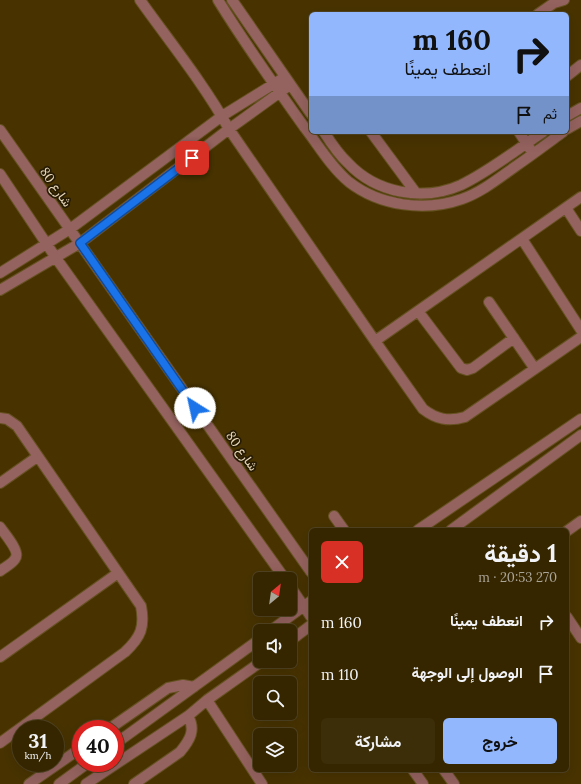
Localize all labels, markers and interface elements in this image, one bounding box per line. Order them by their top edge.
text: 160 m [413,22,491,58]
icon: right [505,28,557,80]
text: انعطف يمينًا [405,57,491,80]
icon: arrive [513,104,535,126]
text: ثم [543,104,557,123]
pin [175,141,209,175]
icon: arrive [181,147,203,169]
street label: شارع 80 [35,164,76,211]
position arrow [174,387,216,429]
street label: شارع 80 [221,428,262,475]
text: 1 دقيقة [484,538,557,569]
button: close [321,541,363,583]
text: 270 m · 20:53 [478,569,557,586]
north arrow [253,572,297,616]
map controls [253,572,297,772]
text: انعطف يمينًا [450,611,523,630]
icon: right [535,611,557,633]
text: 160 m [321,613,362,632]
button: sound [253,624,297,668]
text: الوصول إلى الوجهة [411,663,523,682]
icon: arrive [535,663,557,685]
text: 110 m [321,665,359,684]
button: search [253,676,297,720]
button: مشاركة [321,718,435,764]
button: خروج [443,718,557,764]
speed limit sign: 40 [72,720,124,772]
text: 31 [28,728,48,753]
button: layers [253,728,297,772]
text: km/h [24,749,52,762]

